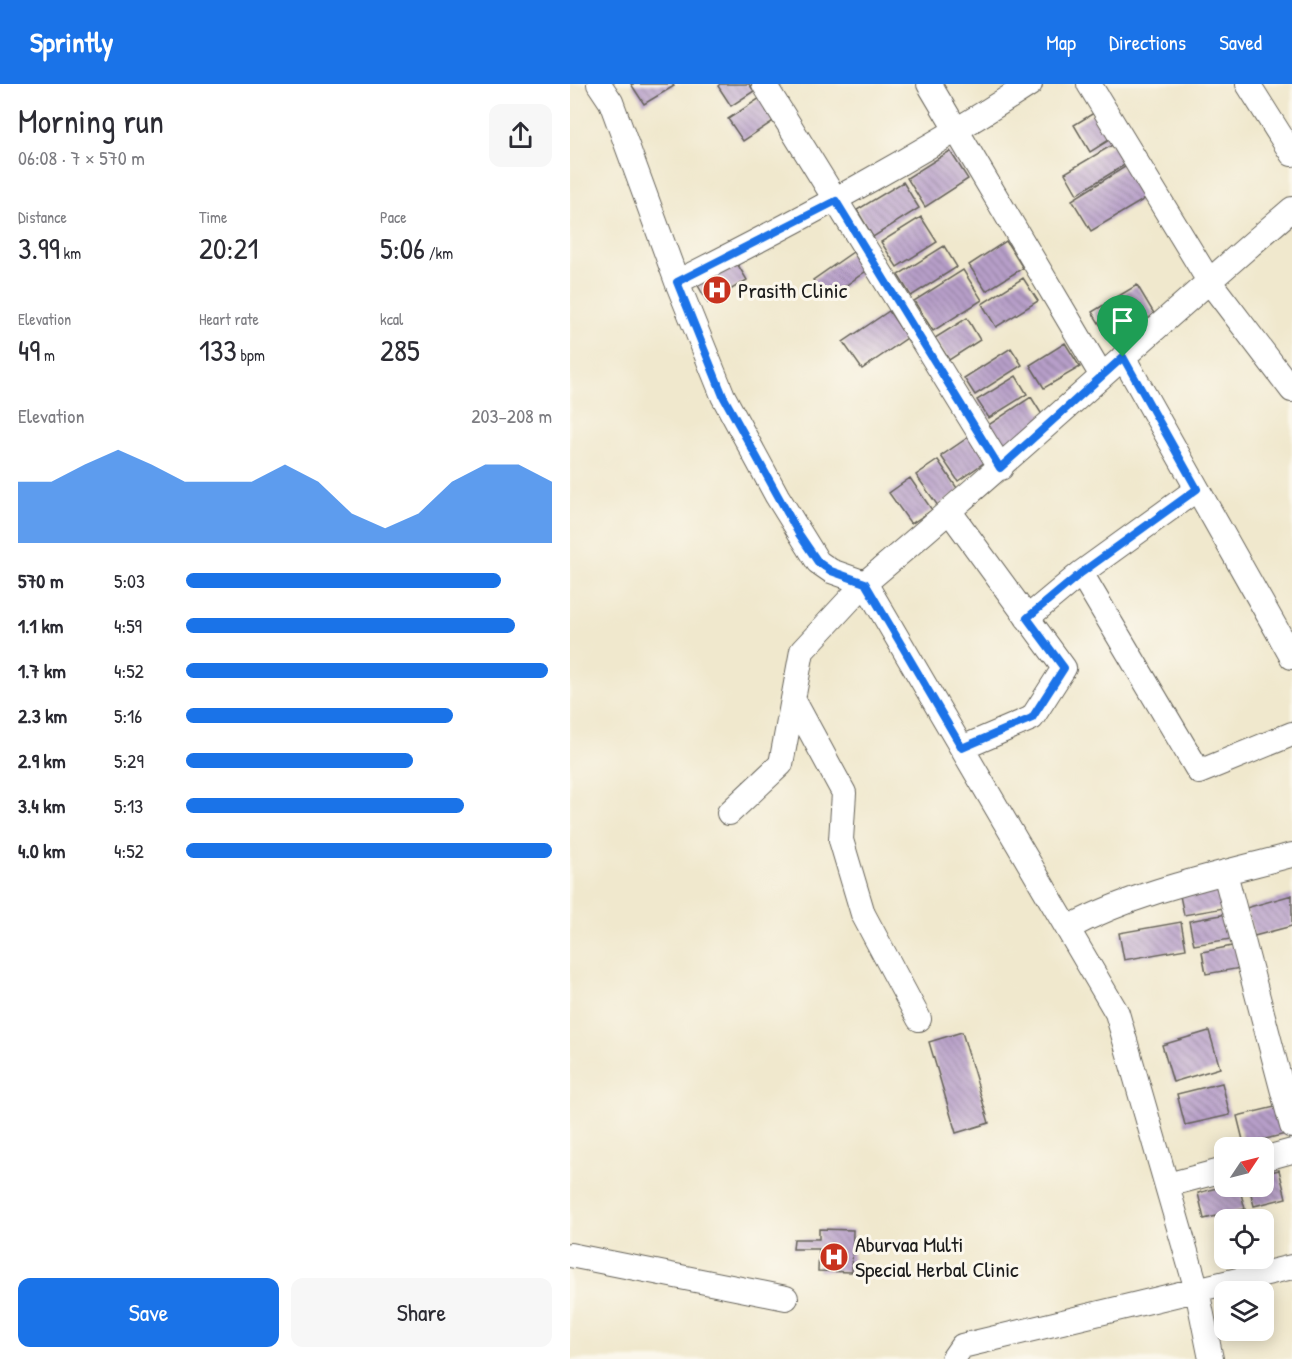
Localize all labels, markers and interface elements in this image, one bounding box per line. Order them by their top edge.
text: Sprintly [30,23,113,61]
text: Map [1046,28,1076,57]
text: Directions [1109,28,1186,57]
text: Saved [1219,28,1262,57]
text: Morning run [18,99,164,143]
button: share [489,104,552,167]
text: 06:08 · 7 × 570 m [18,144,145,171]
text: Distance [18,206,67,228]
text: Time [199,206,227,228]
text: Pace [380,206,407,228]
text: 3.99 [18,228,60,268]
text: 20:21 [199,228,258,268]
text: 5:06 [380,228,425,268]
text: km [60,242,81,264]
text: /km [425,242,453,264]
hospital icon: Prasith Clinic [701,274,733,306]
place label: Prasith Clinic [738,275,848,305]
pin [1097,295,1148,357]
icon: arrive [1106,304,1139,337]
text: Elevation [18,308,71,330]
text: Heart rate [199,308,259,330]
text: kcal [380,308,403,330]
text: 49 [18,330,40,370]
text: 133 [199,330,237,370]
text: 285 [380,330,420,370]
text: m [40,344,55,366]
text: bpm [237,344,265,366]
text: Elevation [18,402,84,429]
text: 203–208 m [471,402,552,429]
text: 570 m [18,567,64,594]
text: 5:03 [114,567,145,594]
text: 1.1 km [18,612,63,639]
text: 4:59 [114,612,142,639]
text: 1.7 km [18,657,66,684]
text: 4:52 [114,657,144,684]
text: 2.3 km [18,702,67,729]
text: 5:16 [114,702,142,729]
text: 2.9 km [18,747,65,774]
text: 5:29 [114,747,144,774]
text: 3.4 km [18,792,65,819]
text: 5:13 [114,792,143,819]
text: 4.0 km [18,837,65,864]
text: 4:52 [114,837,144,864]
north arrow [1214,1137,1274,1197]
map controls [1214,1137,1274,1341]
button: locate [1214,1209,1274,1269]
place label: Aburvaa Multi Special Herbal Clinic [855,1229,1019,1284]
hospital icon: Aburvaa Multi Special Herbal Clinic [818,1241,850,1273]
button: Save [18,1278,279,1347]
button: Share [291,1278,552,1347]
button: layers [1214,1281,1274,1341]

